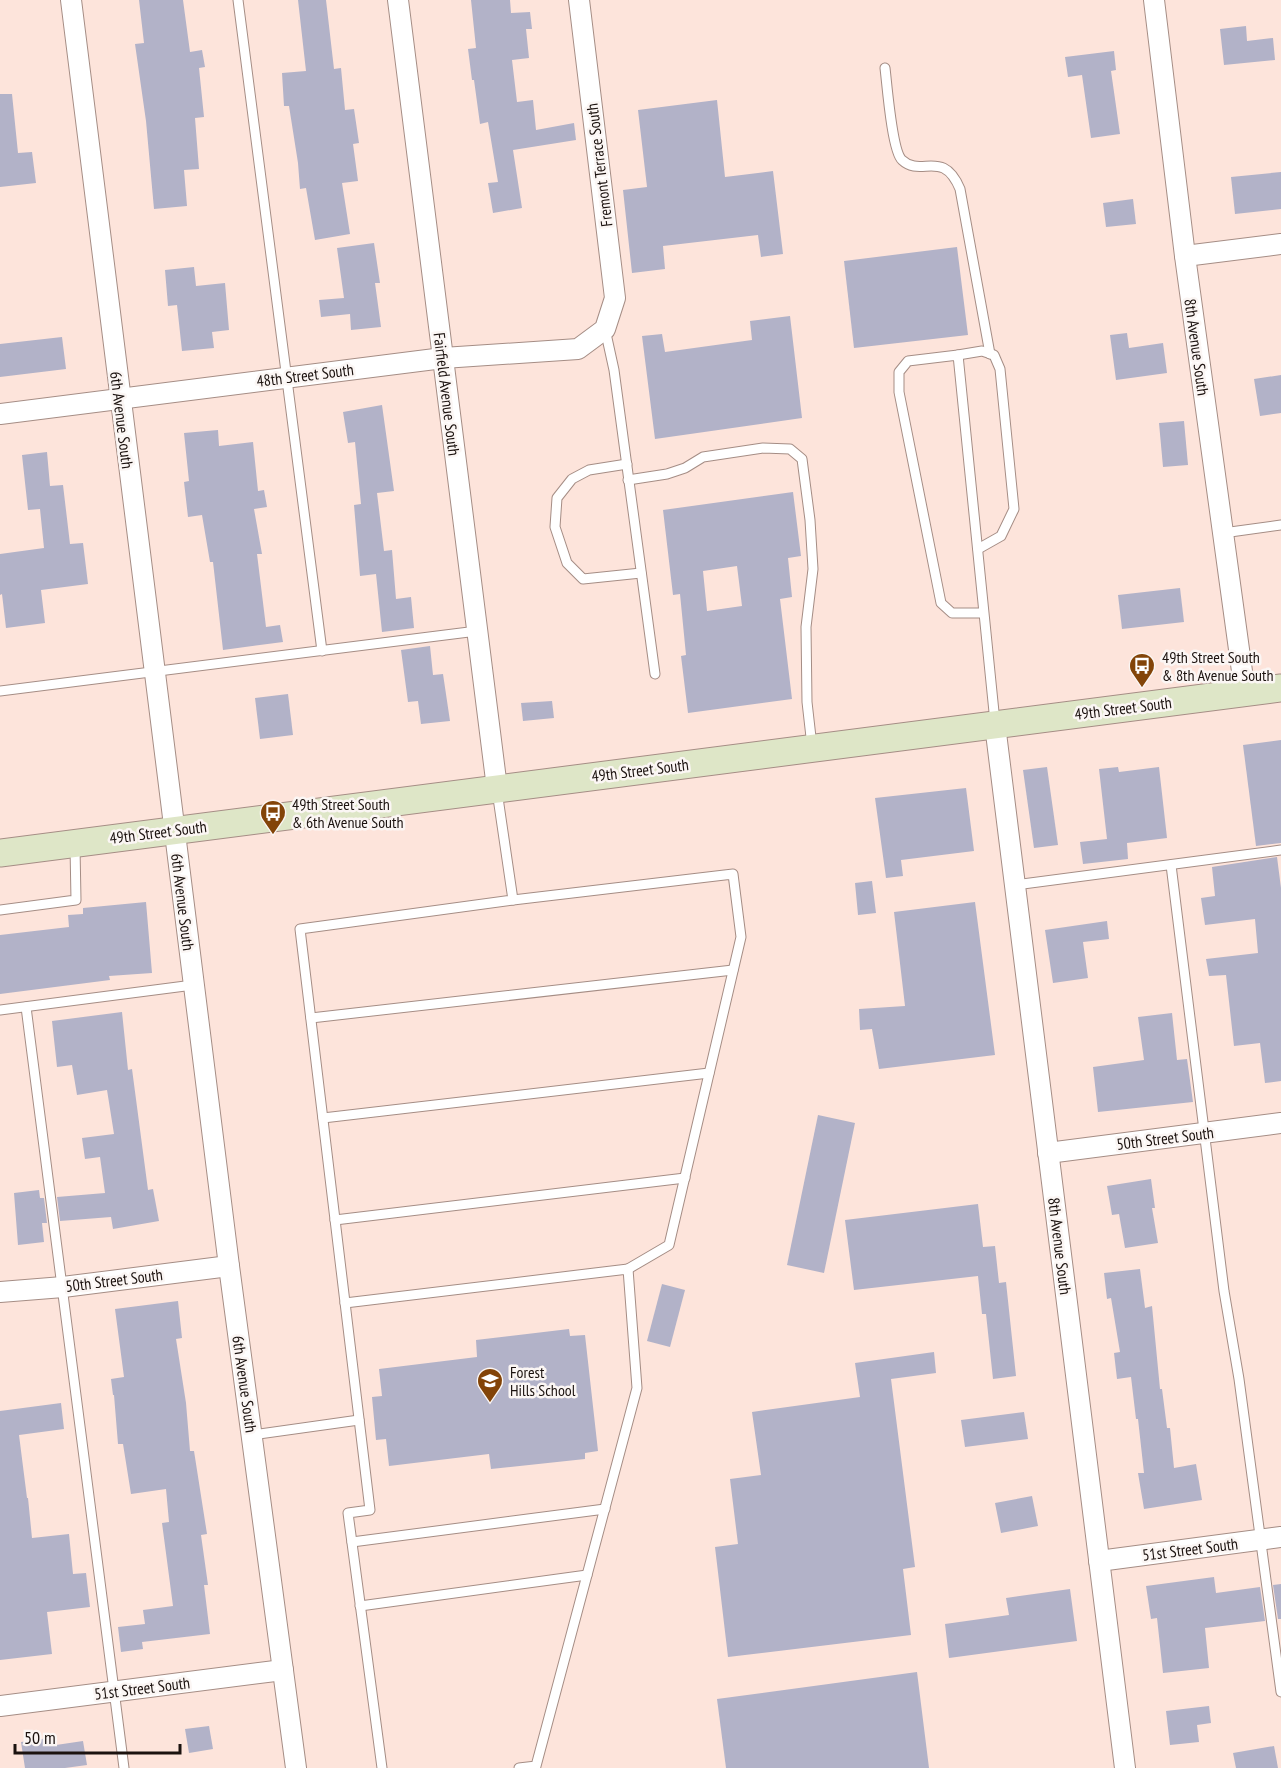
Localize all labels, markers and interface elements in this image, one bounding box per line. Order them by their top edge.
street label: Fremont Terrace South [582,102,616,228]
street label: 8th Avenue South [1180,297,1214,397]
street label: Fairfield Avenue South [430,331,464,457]
street label: 48th Street South [255,359,355,391]
street label: 6th Avenue South [106,370,138,470]
place label: 49th Street South & 8th Avenue South [1162,647,1274,685]
bus stop icon: 49th Street South & 8th Avenue South [1127,651,1157,689]
street label: 49th Street South [1073,692,1173,724]
street label: 49th Street South [590,754,690,786]
place label: 49th Street South & 6th Avenue South [292,794,404,832]
bus stop icon: 49th Street South & 6th Avenue South [258,798,288,836]
street label: 49th Street South [108,816,208,848]
street label: 6th Avenue South [167,852,199,952]
street label: 50th Street South [1115,1122,1215,1154]
street label: 8th Avenue South [1044,1196,1076,1296]
street label: 50th Street South [64,1264,164,1296]
street label: 6th Avenue South [228,1334,262,1434]
place label: Forest Hills School [510,1362,576,1400]
school or university icon: Forest Hills School [475,1366,505,1404]
street label: 51st Street South [1141,1533,1239,1565]
street label: 51st Street South [93,1672,191,1704]
scale bar [15,1717,180,1755]
text: 50 m [24,1726,56,1749]

